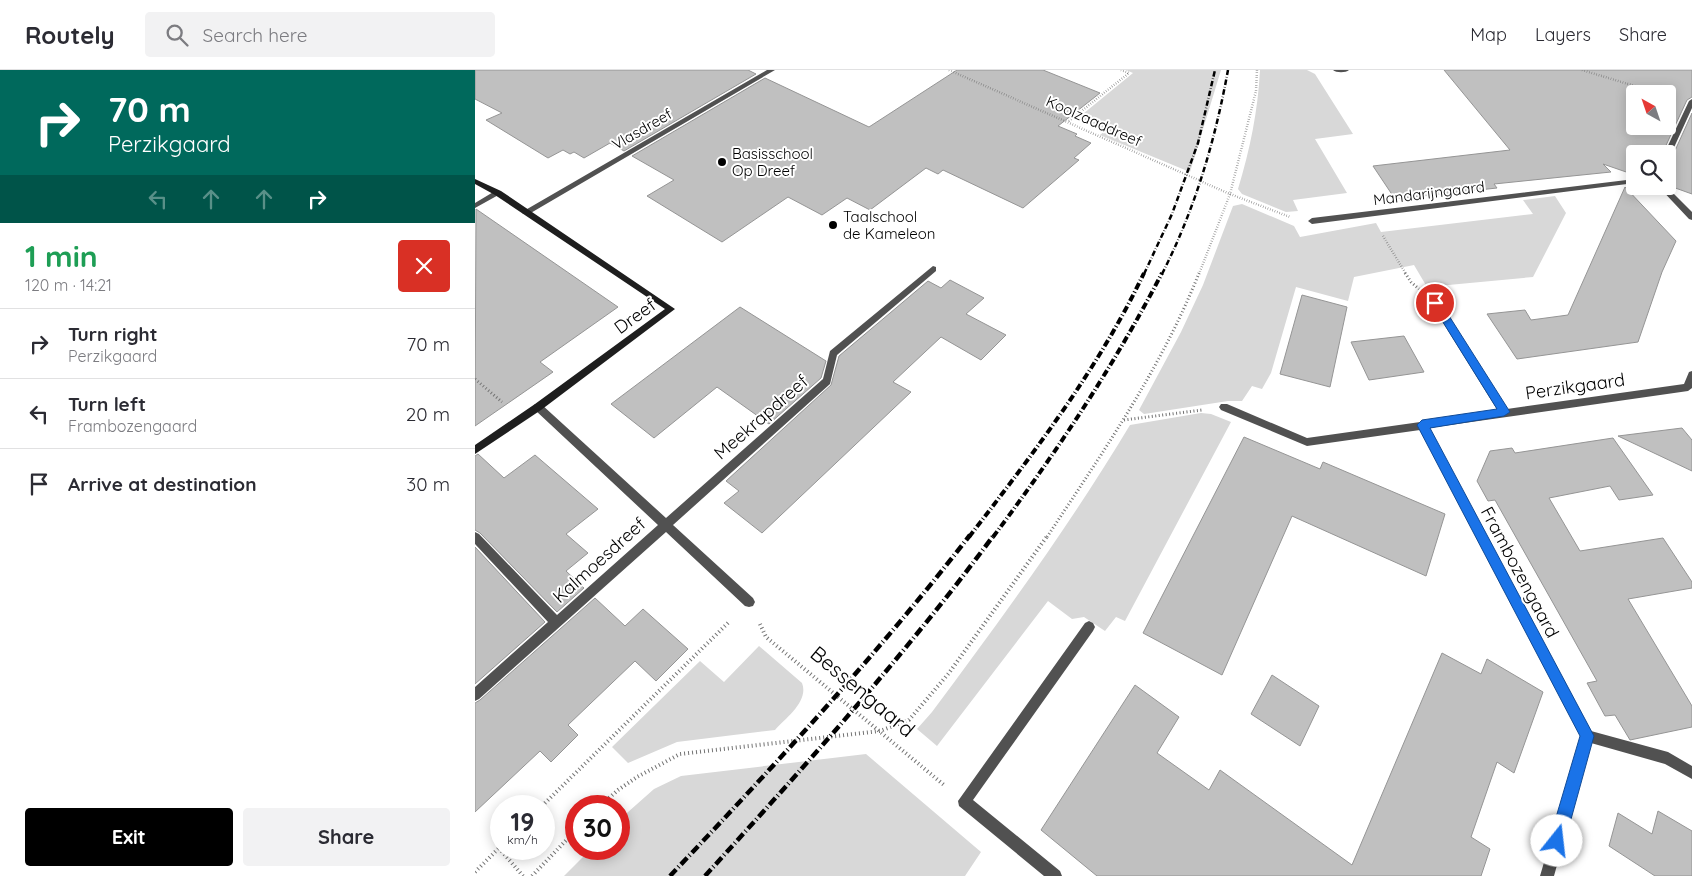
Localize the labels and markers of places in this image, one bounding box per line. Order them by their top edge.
place label: Basisschool Op Dreef [732,144,813,180]
marker: Basisschool Op Dreef [716,156,728,168]
place label: Taalschool de Kameleon [843,207,936,243]
marker: Taalschool de Kameleon [827,219,839,231]
pin [1414,282,1456,324]

